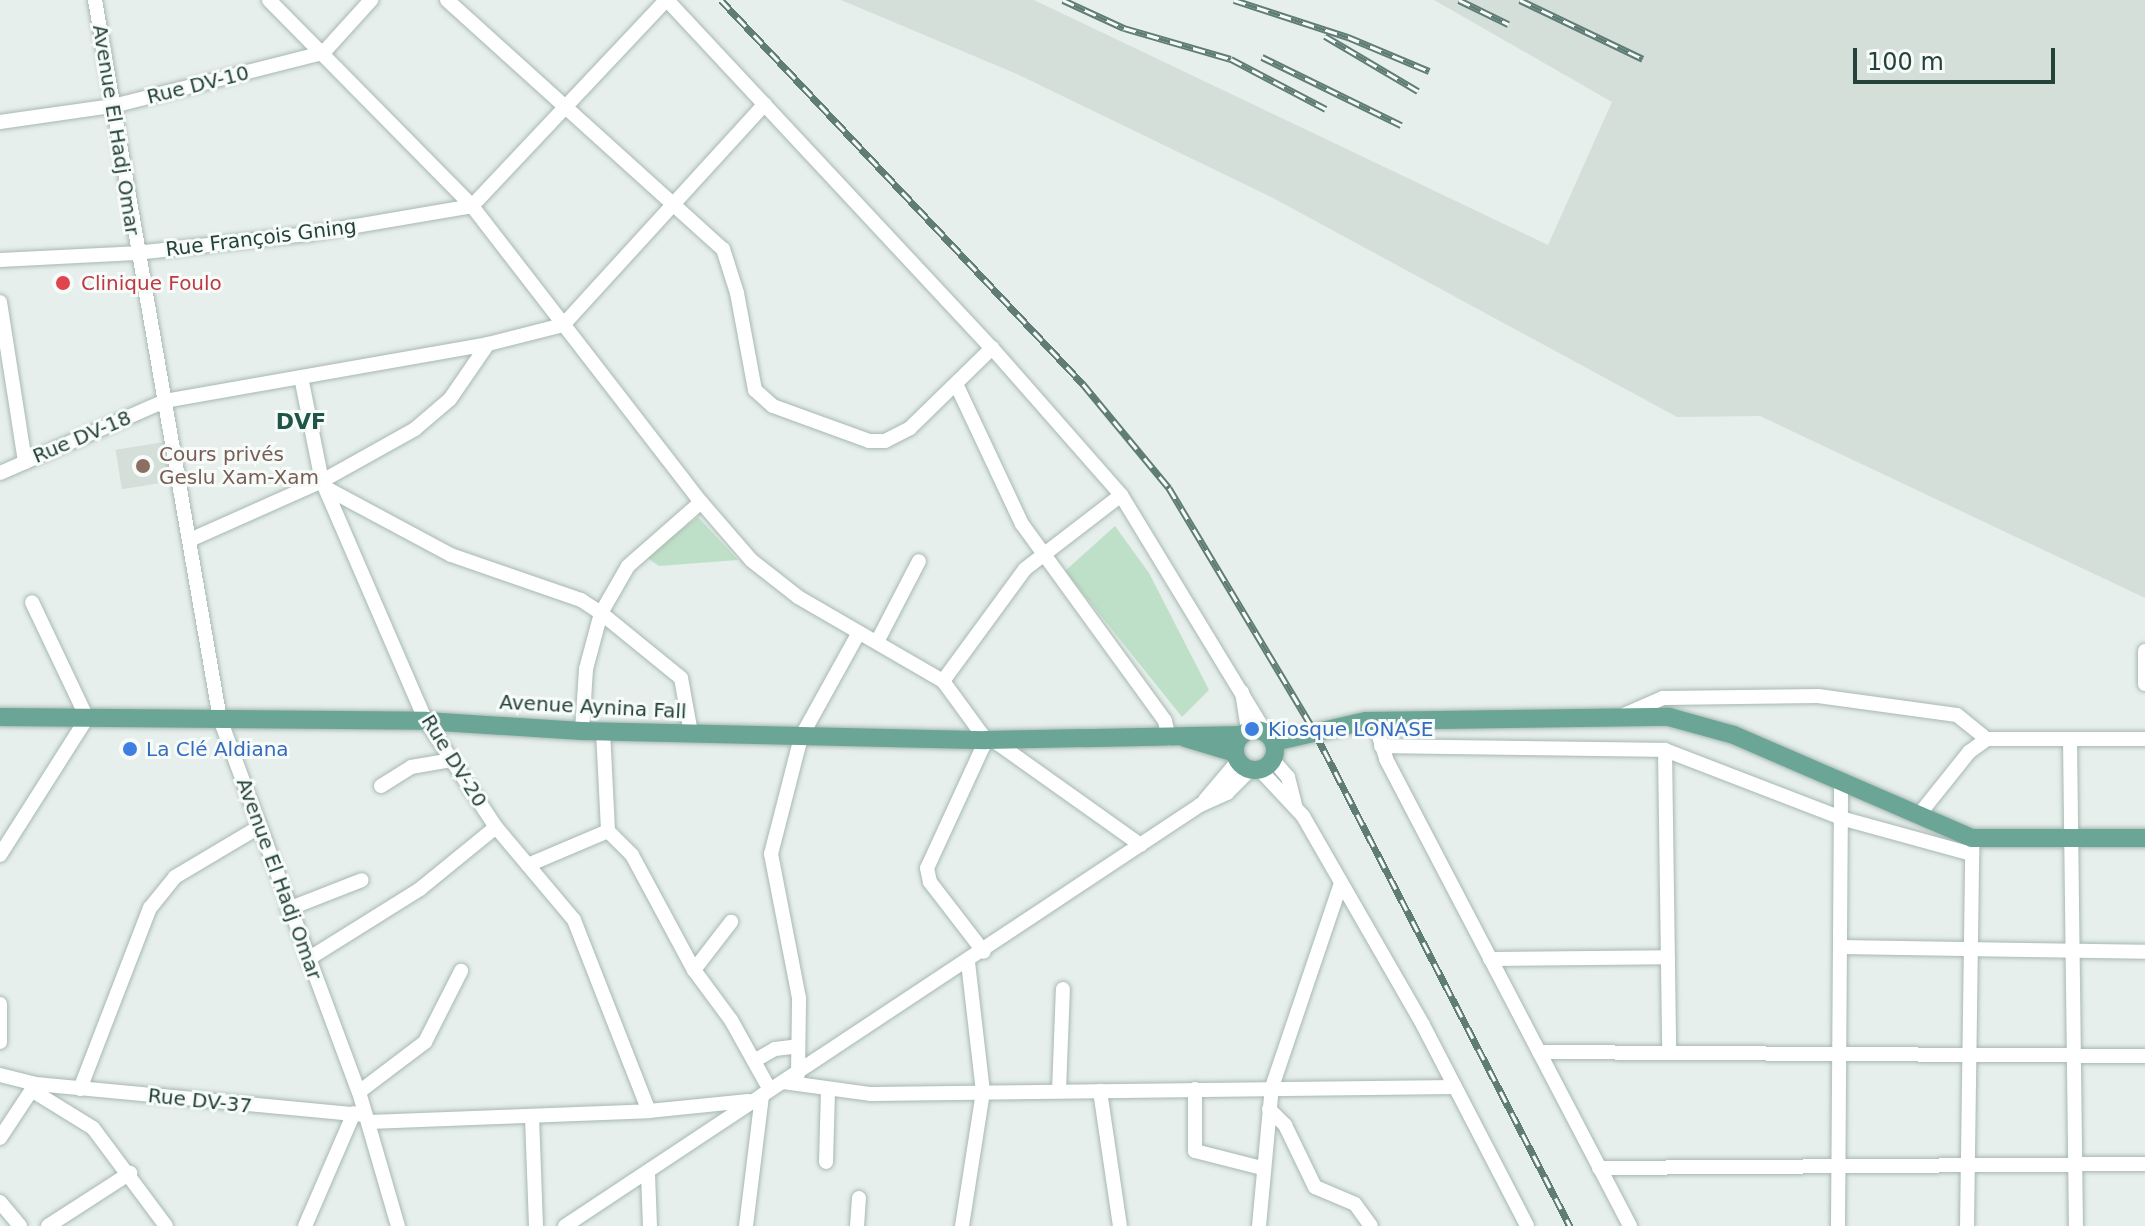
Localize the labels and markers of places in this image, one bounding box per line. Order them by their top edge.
place label: Clinique Foulo [81,271,222,295]
marker: Clinique Foulo [52,272,74,294]
place label: Cours privés Geslu Xam-Xam [159,442,319,489]
marker: Cours privés Geslu Xam-Xam [134,457,152,475]
place label: Kiosque LONASE [1268,717,1434,741]
marker: Kiosque LONASE [1243,720,1261,738]
place label: La Clé Aldiana [146,737,289,761]
marker: La Clé Aldiana [121,740,139,758]

